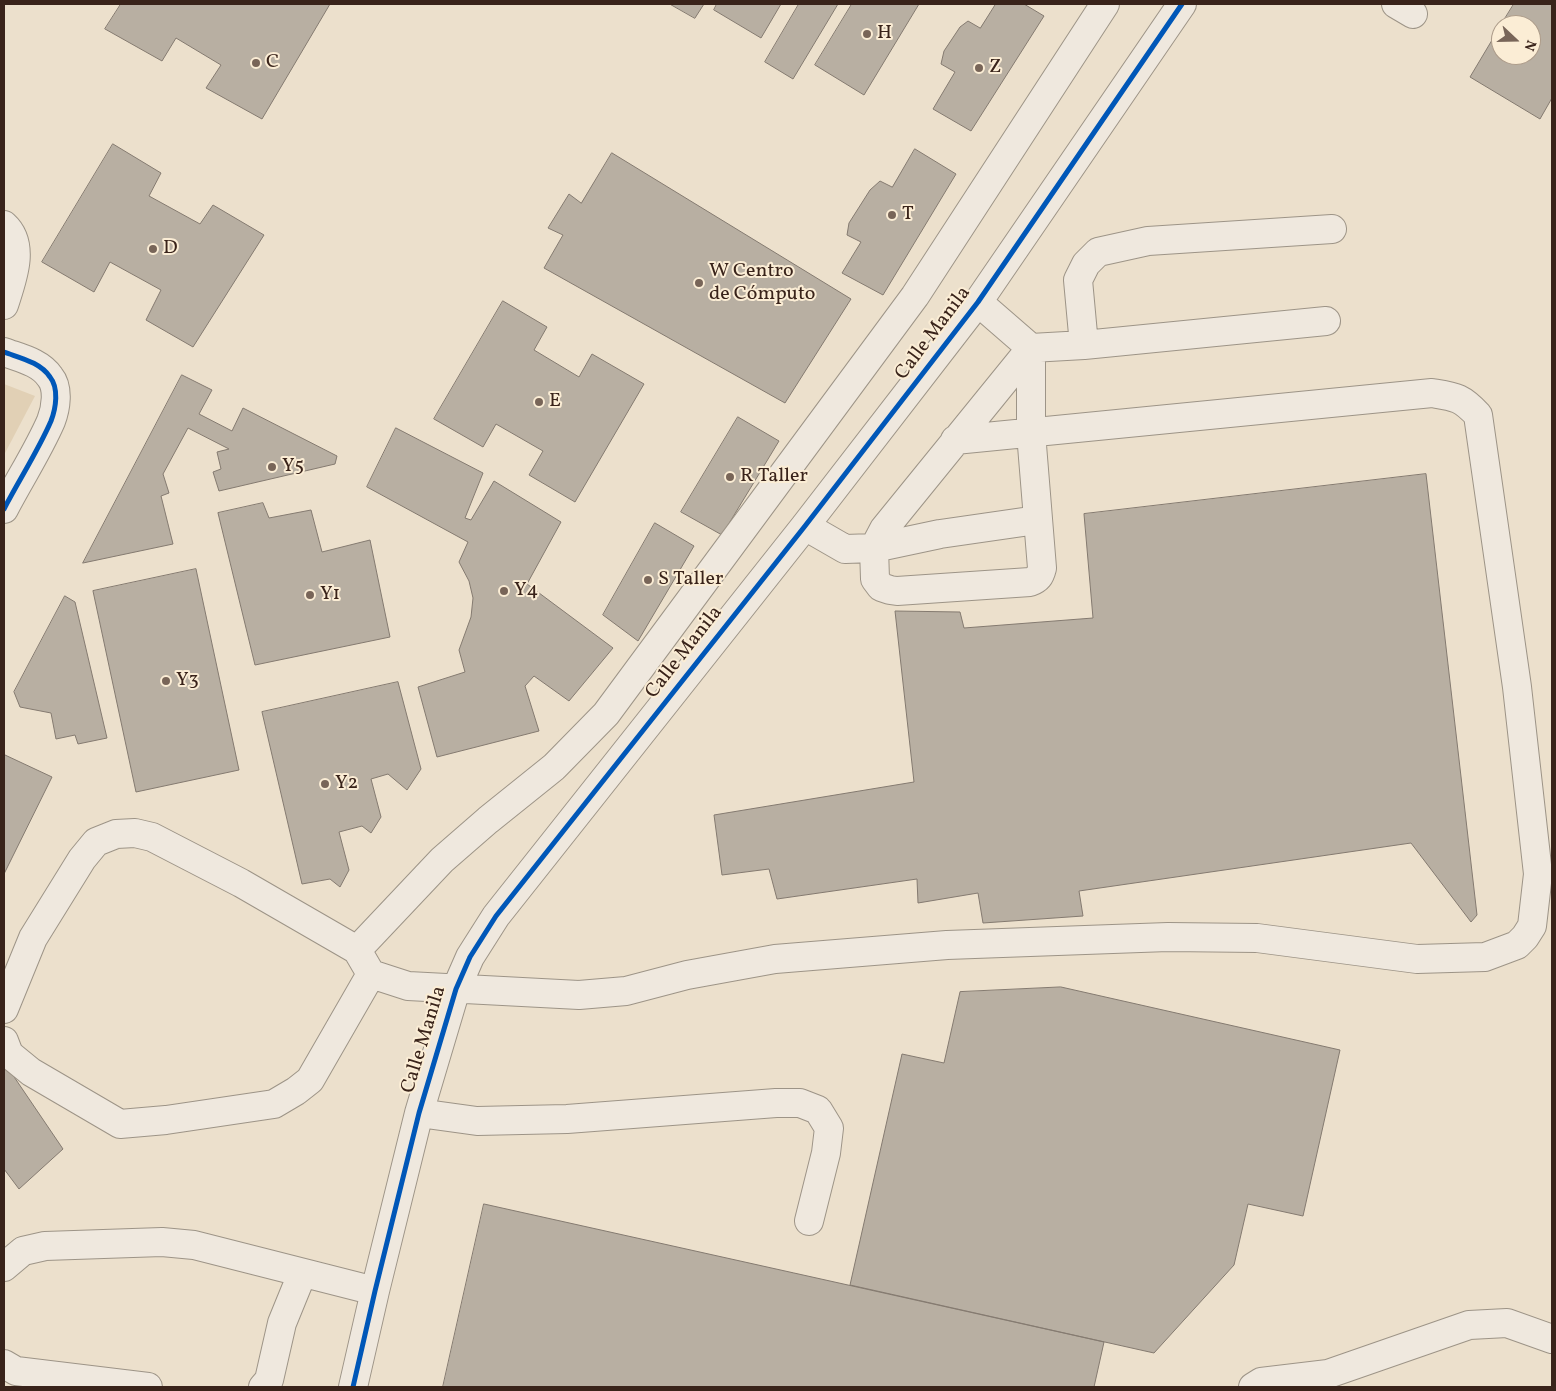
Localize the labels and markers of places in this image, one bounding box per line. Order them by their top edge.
place label: H [877,22,892,46]
marker: H [861,28,873,40]
place label: C [266,51,279,75]
place label: Z [989,56,1002,80]
marker: C [250,57,262,69]
marker: Z [973,62,985,74]
place label: T [902,203,914,227]
marker: T [886,209,898,221]
place label: D [163,237,178,261]
marker: D [147,243,159,255]
place label: W Centro de Cómputo [709,260,815,307]
marker: W Centro de Cómputo [693,277,705,289]
place label: E [549,390,561,414]
marker: E [533,396,545,408]
place label: Y5 [282,455,304,479]
marker: Y5 [266,461,278,473]
place label: R Taller [740,465,808,489]
marker: R Taller [724,471,736,483]
place label: S Taller [658,568,723,592]
marker: S Taller [642,574,654,586]
place label: Y4 [514,579,539,603]
place label: Y1 [320,583,340,607]
marker: Y4 [498,585,510,597]
marker: Y1 [304,589,316,601]
place label: Y3 [176,669,199,693]
marker: Y3 [160,675,172,687]
place label: Y2 [335,772,358,796]
marker: Y2 [319,778,331,790]

